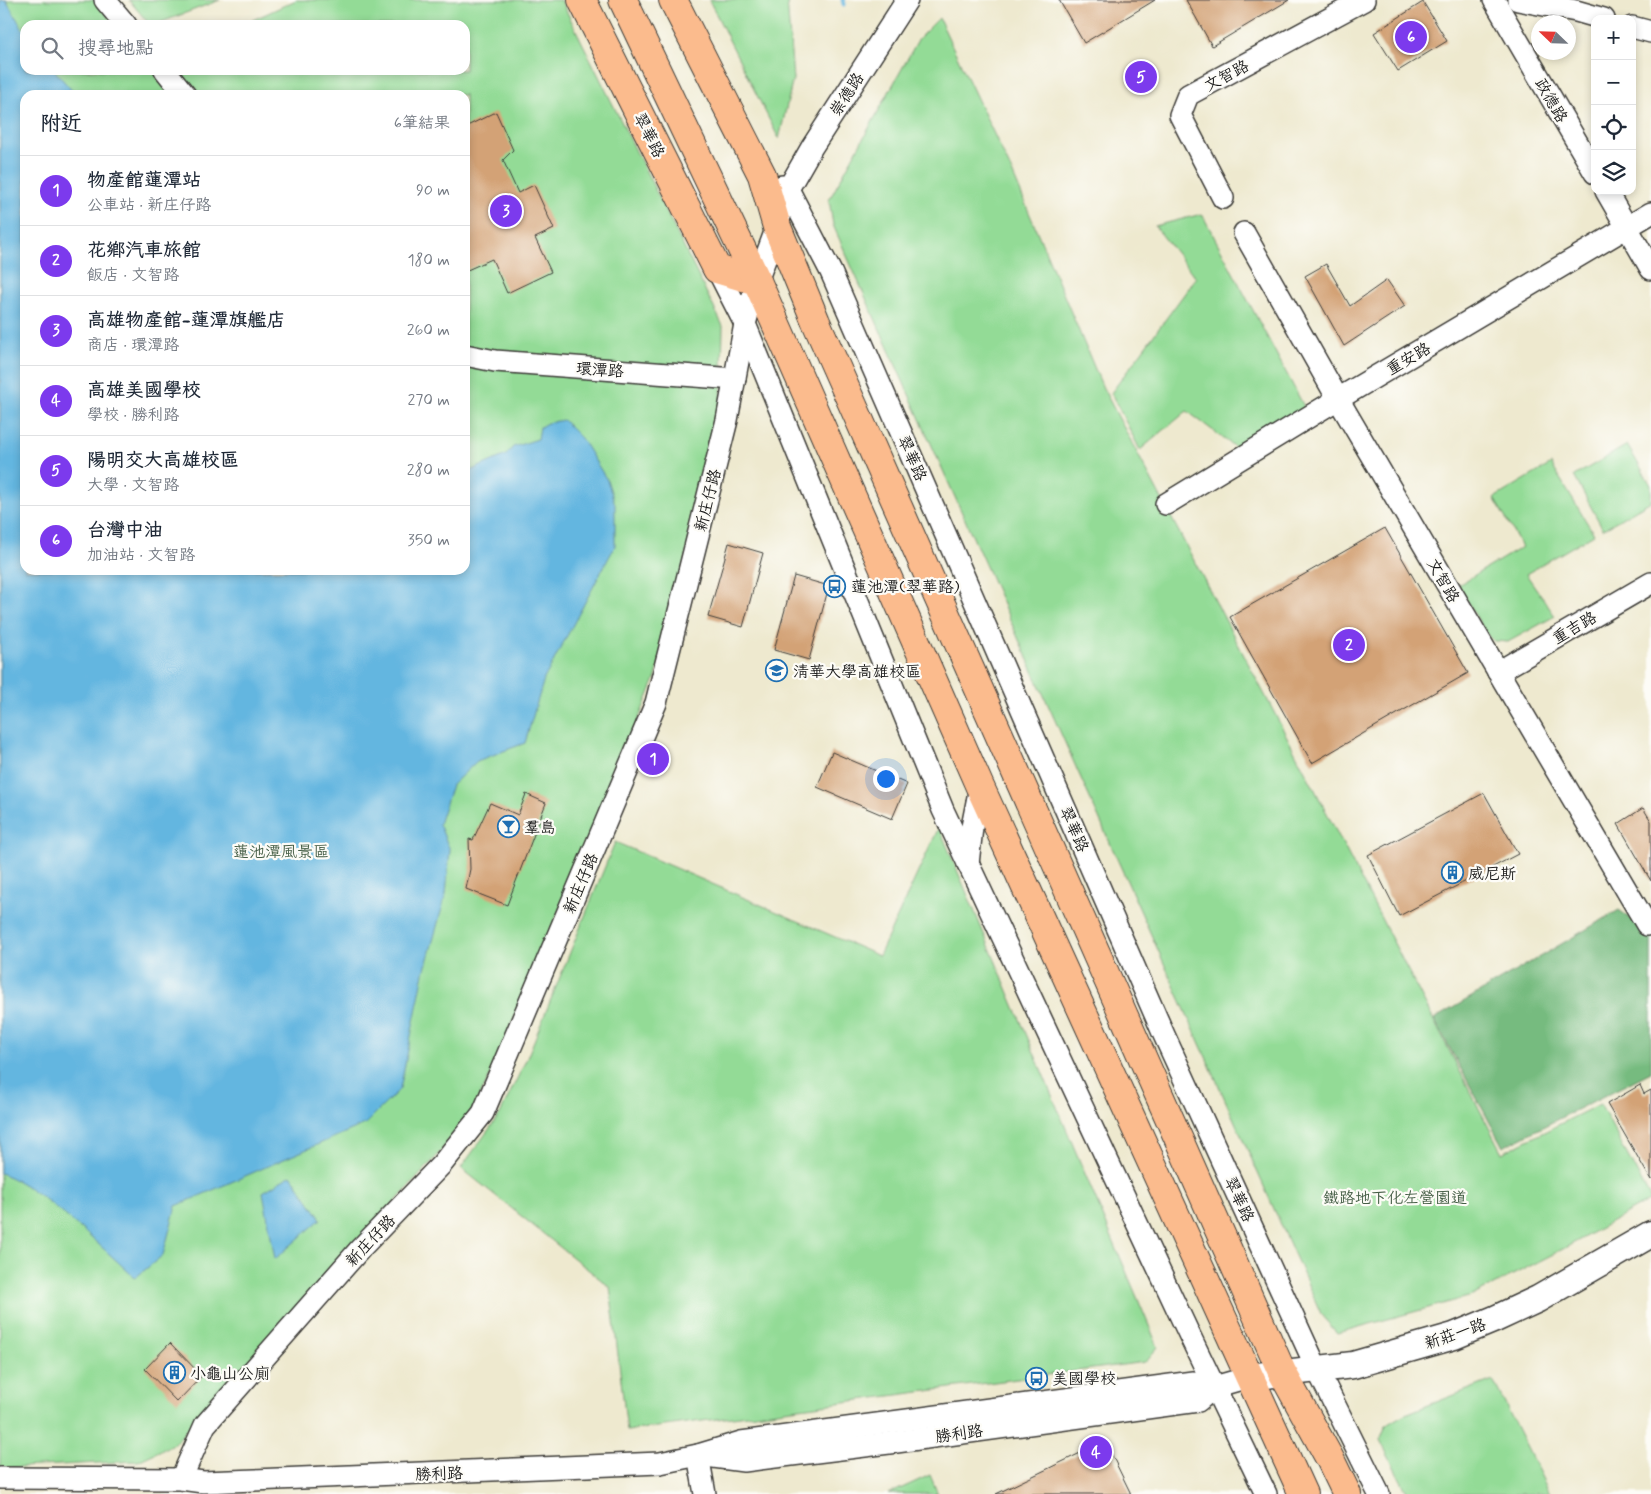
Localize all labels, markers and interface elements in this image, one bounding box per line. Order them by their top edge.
north arrow [1531,15,1576,60]
map controls [1591,15,1636,195]
button: + [1591,15,1636,60]
pin: 6 [1395,18,1427,56]
search box [20,20,470,75]
icon: search [38,34,66,62]
text: 搜尋地點 [78,36,154,61]
street label: 文智路 [1201,56,1253,97]
pin: 5 [1125,58,1157,96]
button: − [1591,60,1636,105]
street label: 崇德路 [825,69,869,121]
street label: 政德路 [1530,75,1572,127]
button: locate [1591,105,1636,150]
text: 附近 [40,110,82,138]
street label: 翠華路 [628,110,669,162]
text: 6筆結果 [394,113,450,134]
button: layers [1591,150,1636,195]
text: 物產館蓮潭站 [87,168,201,193]
text: 1 [52,180,60,201]
text: 90 m [416,180,450,201]
pin: 3 [490,192,522,230]
text: 公車站 · 新庄仔路 [87,195,211,216]
text: 花鄉汽車旅館 [87,238,201,263]
text: 2 [52,250,60,271]
text: 180 m [407,250,450,271]
text: 飯店 · 文智路 [87,265,179,286]
text: 高雄物產館-蓮潭旗艦店 [87,308,286,333]
text: 3 [52,320,60,341]
text: 260 m [407,320,450,341]
text: 商店 · 環潭路 [87,335,179,356]
street label: 重安路 [1383,338,1435,380]
street label: 環潭路 [575,358,625,383]
text: 高雄美國學校 [87,378,201,403]
text: 4 [51,390,61,411]
text: 270 m [407,390,450,411]
text: 學校 · 勝利路 [87,405,179,426]
street label: 翠華路 [892,432,931,485]
text: 陽明交大高雄校區 [87,448,239,473]
text: 5 [51,460,61,481]
text: 280 m [407,460,450,481]
street label: 新庄仔路 [691,467,726,534]
text: 大學 · 文智路 [87,475,179,496]
text: 台灣中油 [87,518,163,543]
text: 6 [52,530,60,551]
text: 350 m [408,530,450,551]
text: 加油站 · 文智路 [87,545,195,566]
street label: 文智路 [1422,555,1464,607]
bus stop icon: 蓮池潭(翠華路) [823,574,847,598]
place label: 蓮池潭(翠華路) [851,577,960,598]
street label: 重吉路 [1549,607,1601,649]
pin: 2 [1333,626,1365,664]
school or university icon: 清華大學高雄校區 [765,659,789,683]
place label: 清華大學高雄校區 [793,662,921,683]
pin: 1 [637,740,669,778]
your location [873,766,899,792]
street label: 翠華路 [1054,803,1093,856]
bar icon: 羣島 [496,815,520,839]
place label: 羣島 [524,818,556,839]
park label: 蓮池潭風景區 [233,842,329,863]
street label: 新庄仔路 [559,850,604,917]
building icon: 威尼斯 [1440,861,1464,885]
place label: 威尼斯 [1468,864,1516,885]
street label: 翠華路 [1219,1173,1258,1226]
park label: 鐵路地下化左營園道 [1323,1188,1467,1209]
street label: 新庄仔路 [342,1210,401,1272]
street label: 新莊一路 [1422,1314,1489,1355]
building icon: 小龜山公廁 [162,1361,186,1385]
place label: 小龜山公廁 [190,1364,270,1385]
bus stop icon: 美國學校 [1024,1366,1048,1390]
place label: 美國學校 [1052,1369,1116,1390]
street label: 勝利路 [934,1421,984,1448]
pin: 4 [1080,1433,1112,1471]
street label: 勝利路 [415,1463,463,1486]

